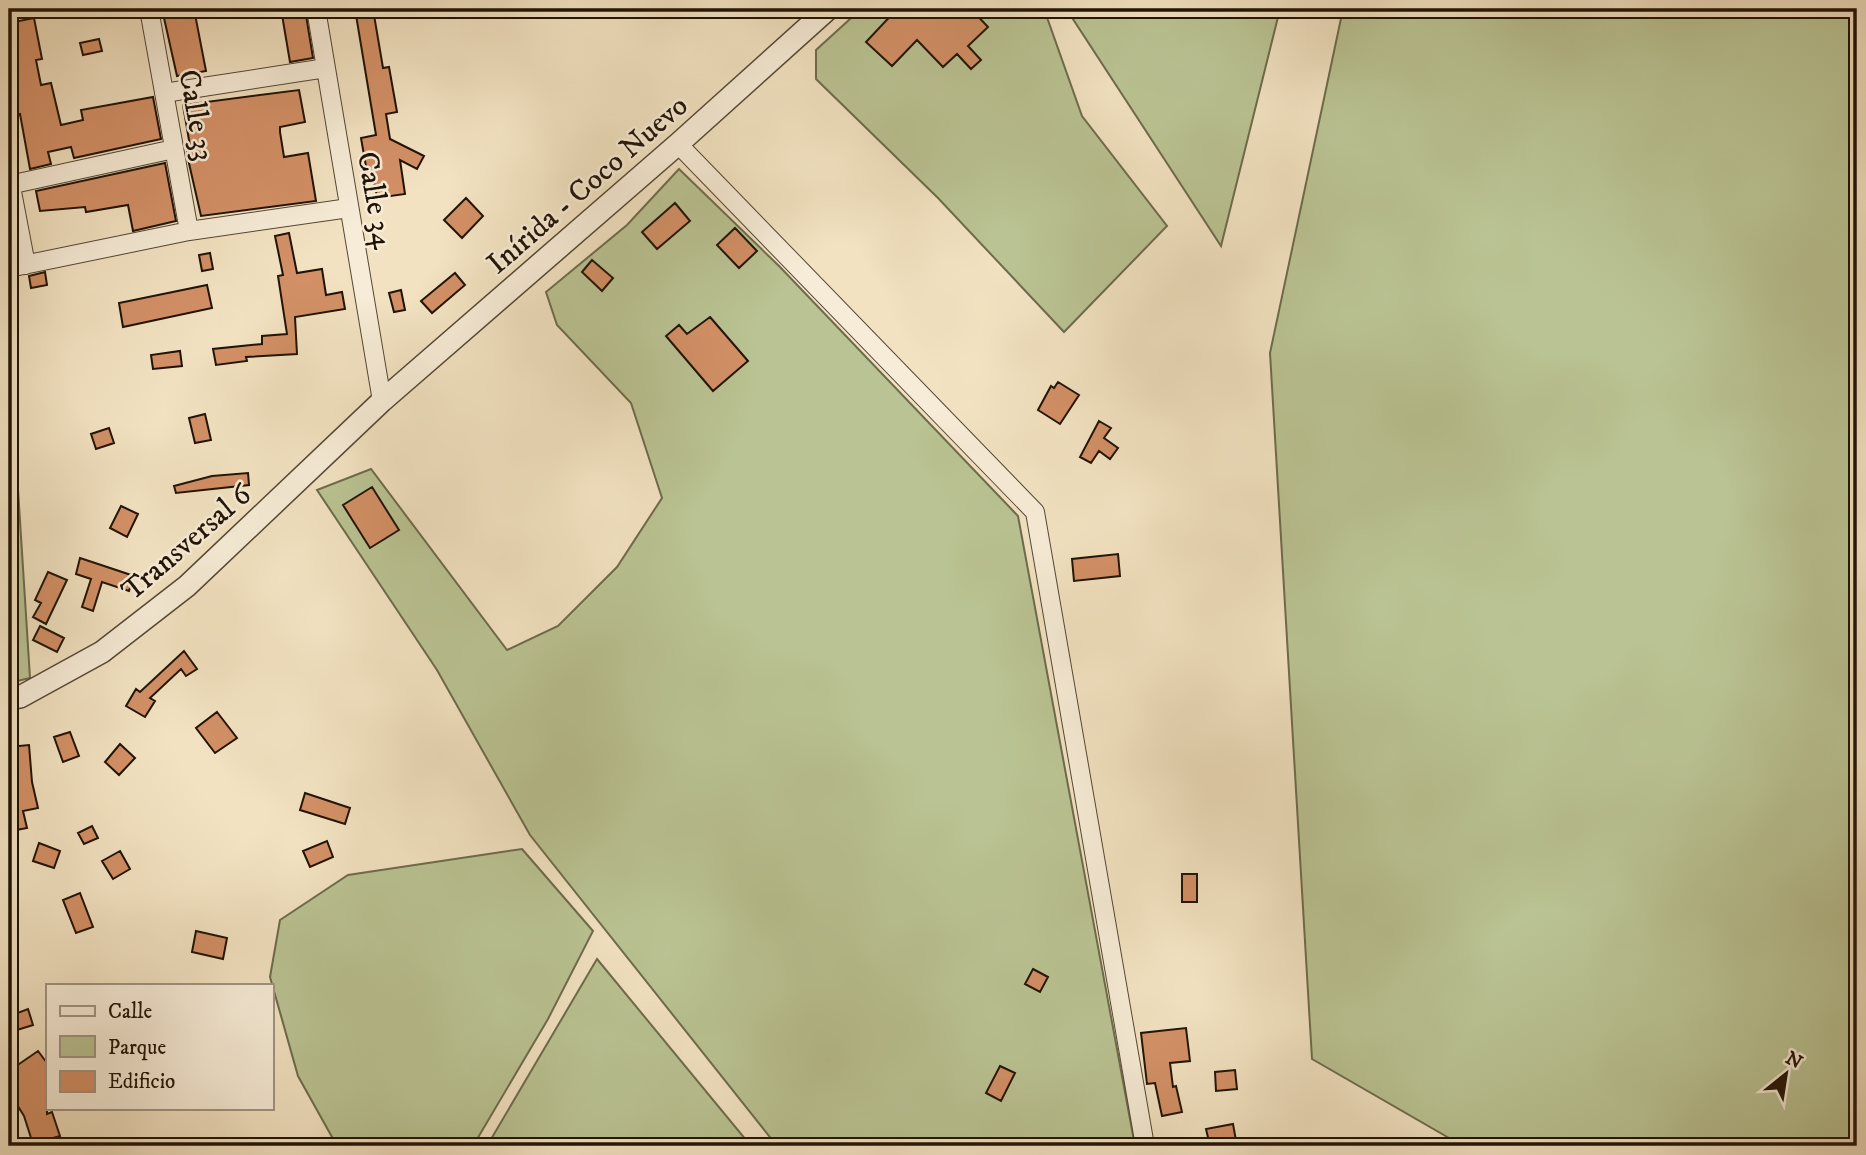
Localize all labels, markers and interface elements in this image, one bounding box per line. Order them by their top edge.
street label: Calle 33 [169,67,222,164]
street label: Inírida - Coco Nuevo [480,88,696,283]
street label: Calle 34 [348,149,401,252]
street label: Transversal 6 [115,476,260,610]
legend [46,984,273,1110]
text: Calle [108,999,152,1025]
text: Parque [108,1035,166,1061]
north arrow [1750,1040,1820,1110]
text: N [1781,1047,1807,1075]
text: Edificio [108,1069,175,1095]

